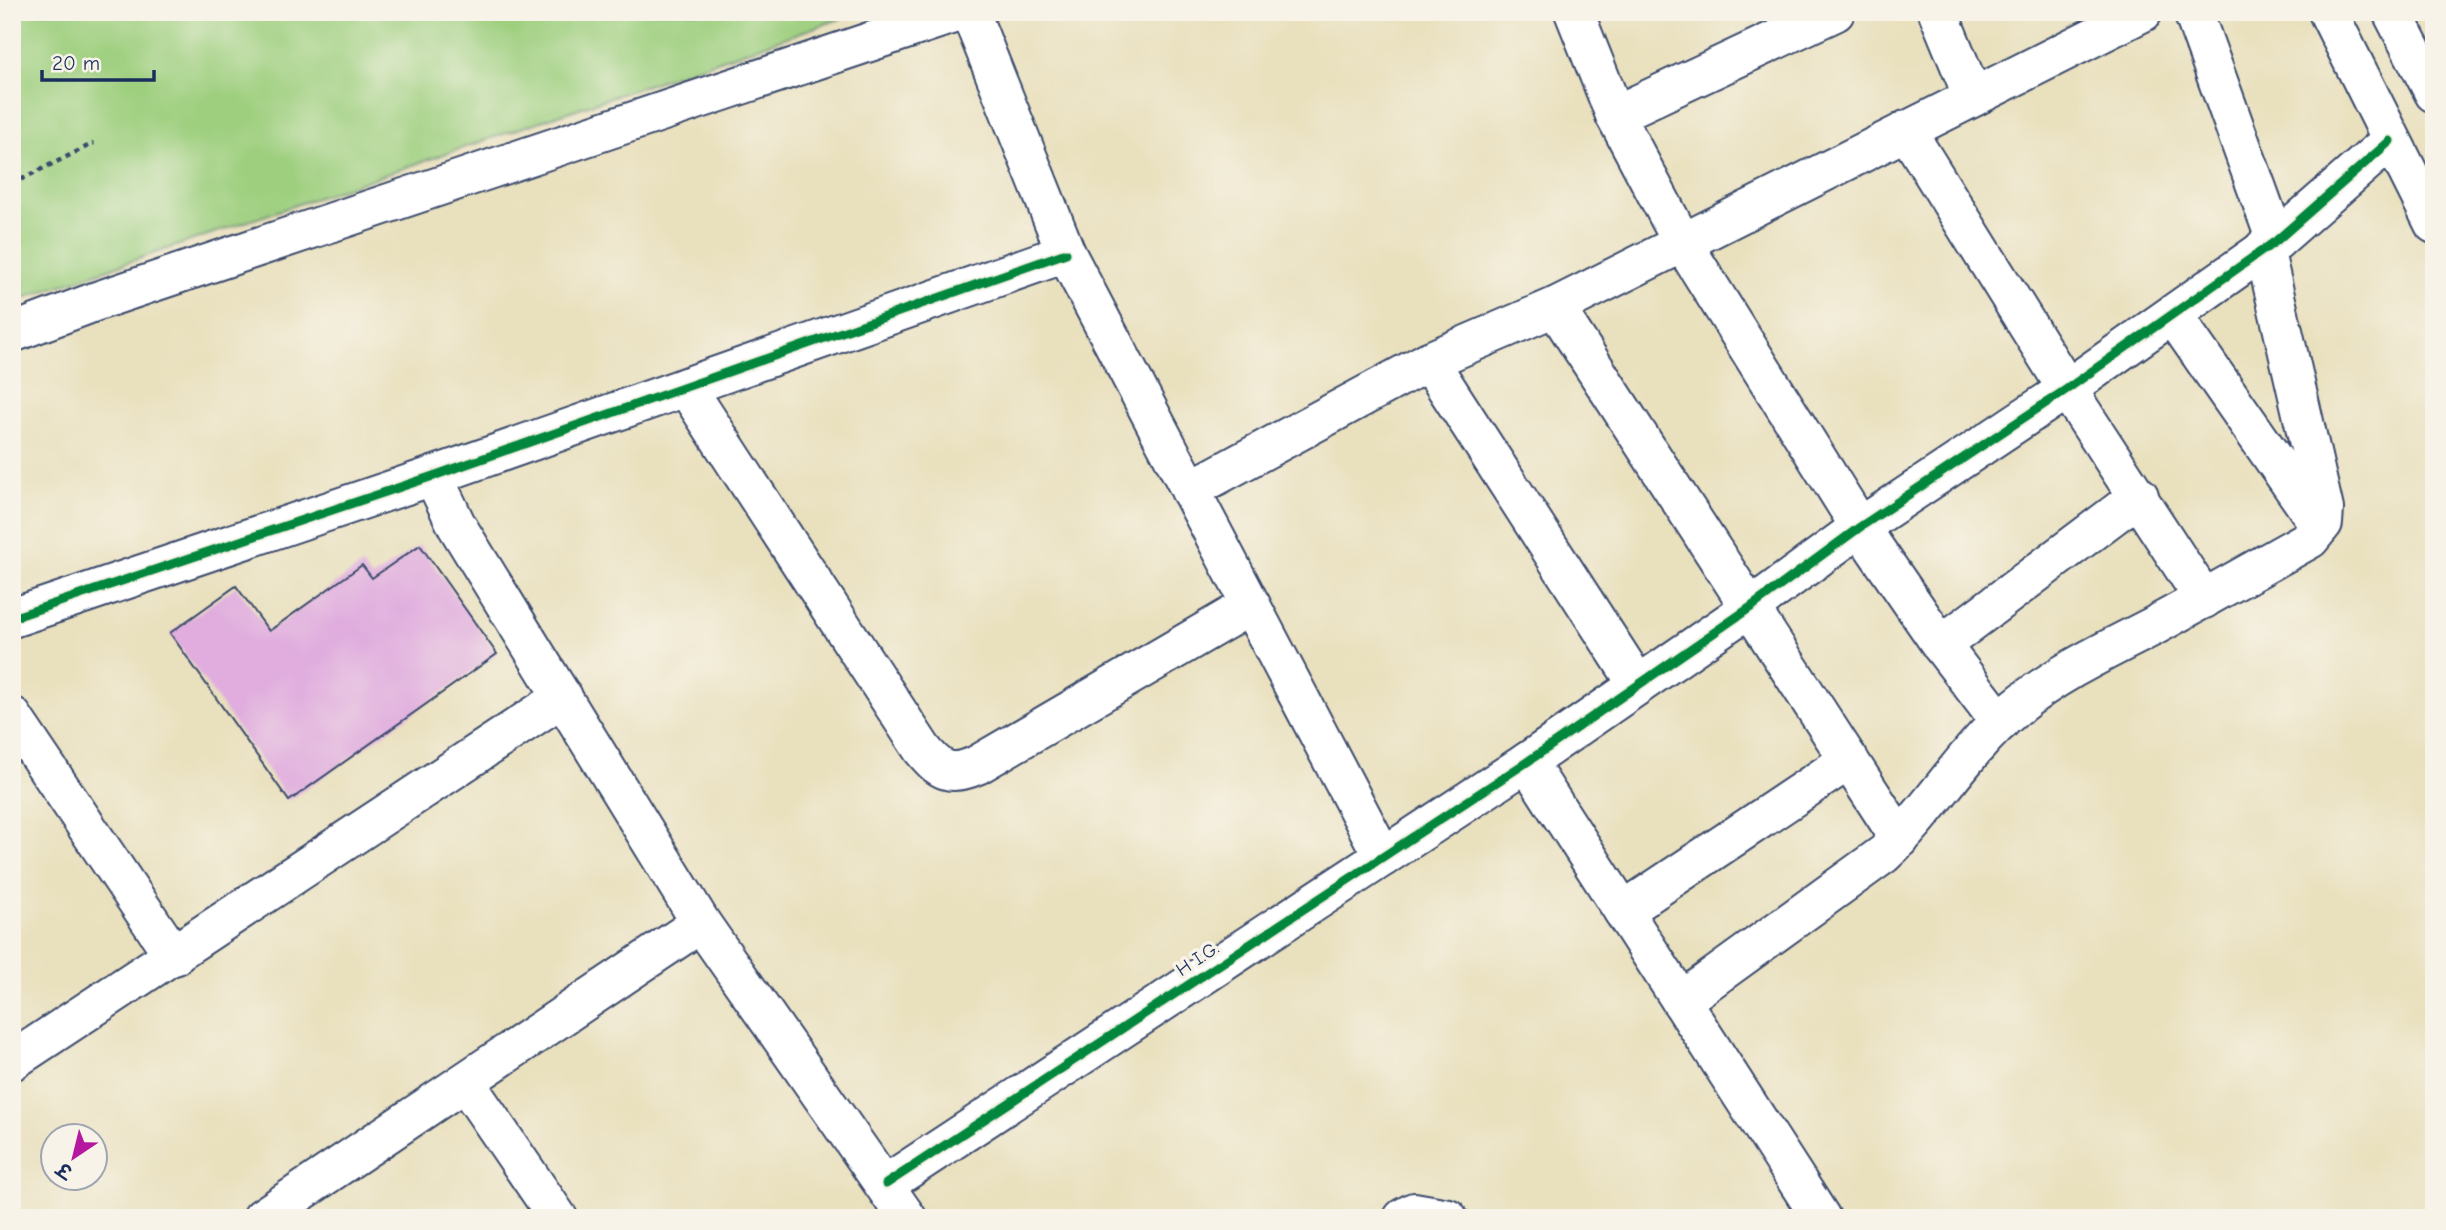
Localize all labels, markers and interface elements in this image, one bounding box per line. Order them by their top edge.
scale bar [42,38,154,82]
text: 20 m [52,51,100,75]
street label: H I.G. [1172,937,1223,981]
north arrow [38,1122,108,1192]
text: उ [51,1156,78,1184]

